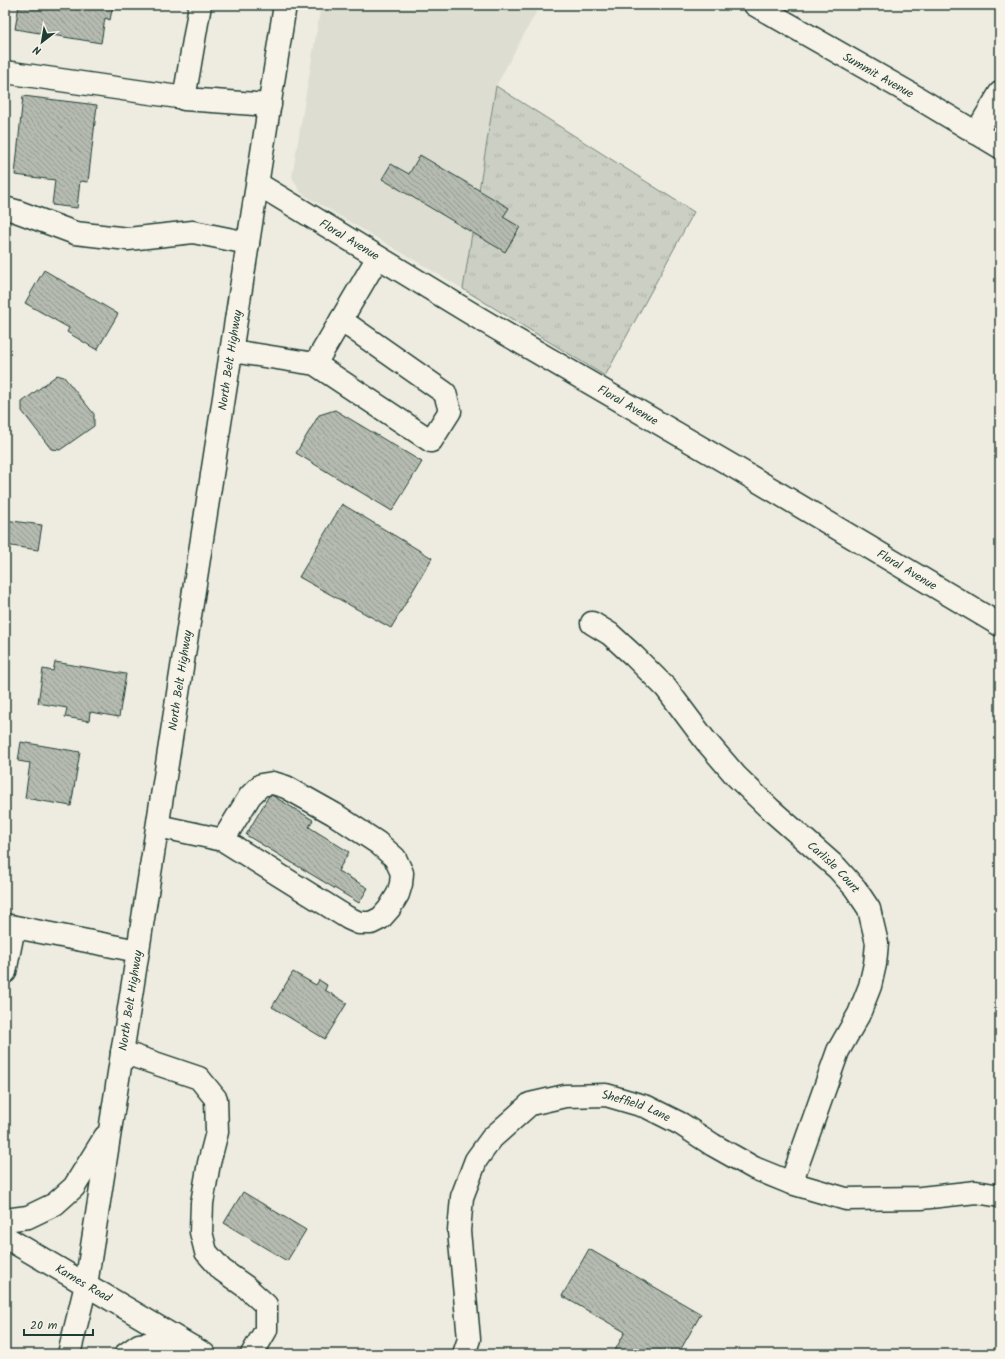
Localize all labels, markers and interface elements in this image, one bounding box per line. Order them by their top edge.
north arrow [22,22,62,62]
text: N [30,40,45,59]
street label: Summit Avenue [839,47,918,103]
street label: Floral Avenue [316,214,384,265]
street label: North Belt Highway [213,308,247,412]
street label: Floral Avenue [594,380,662,431]
street label: Floral Avenue [873,544,941,595]
street label: North Belt Highway [163,628,197,732]
street label: Carlisle Court [803,836,865,897]
street label: North Belt Highway [113,949,147,1052]
street label: Sheffield Lane [602,1085,674,1127]
street label: Karnes Road [52,1259,116,1308]
scale bar [24,1311,93,1337]
text: 20 m [30,1316,58,1335]

